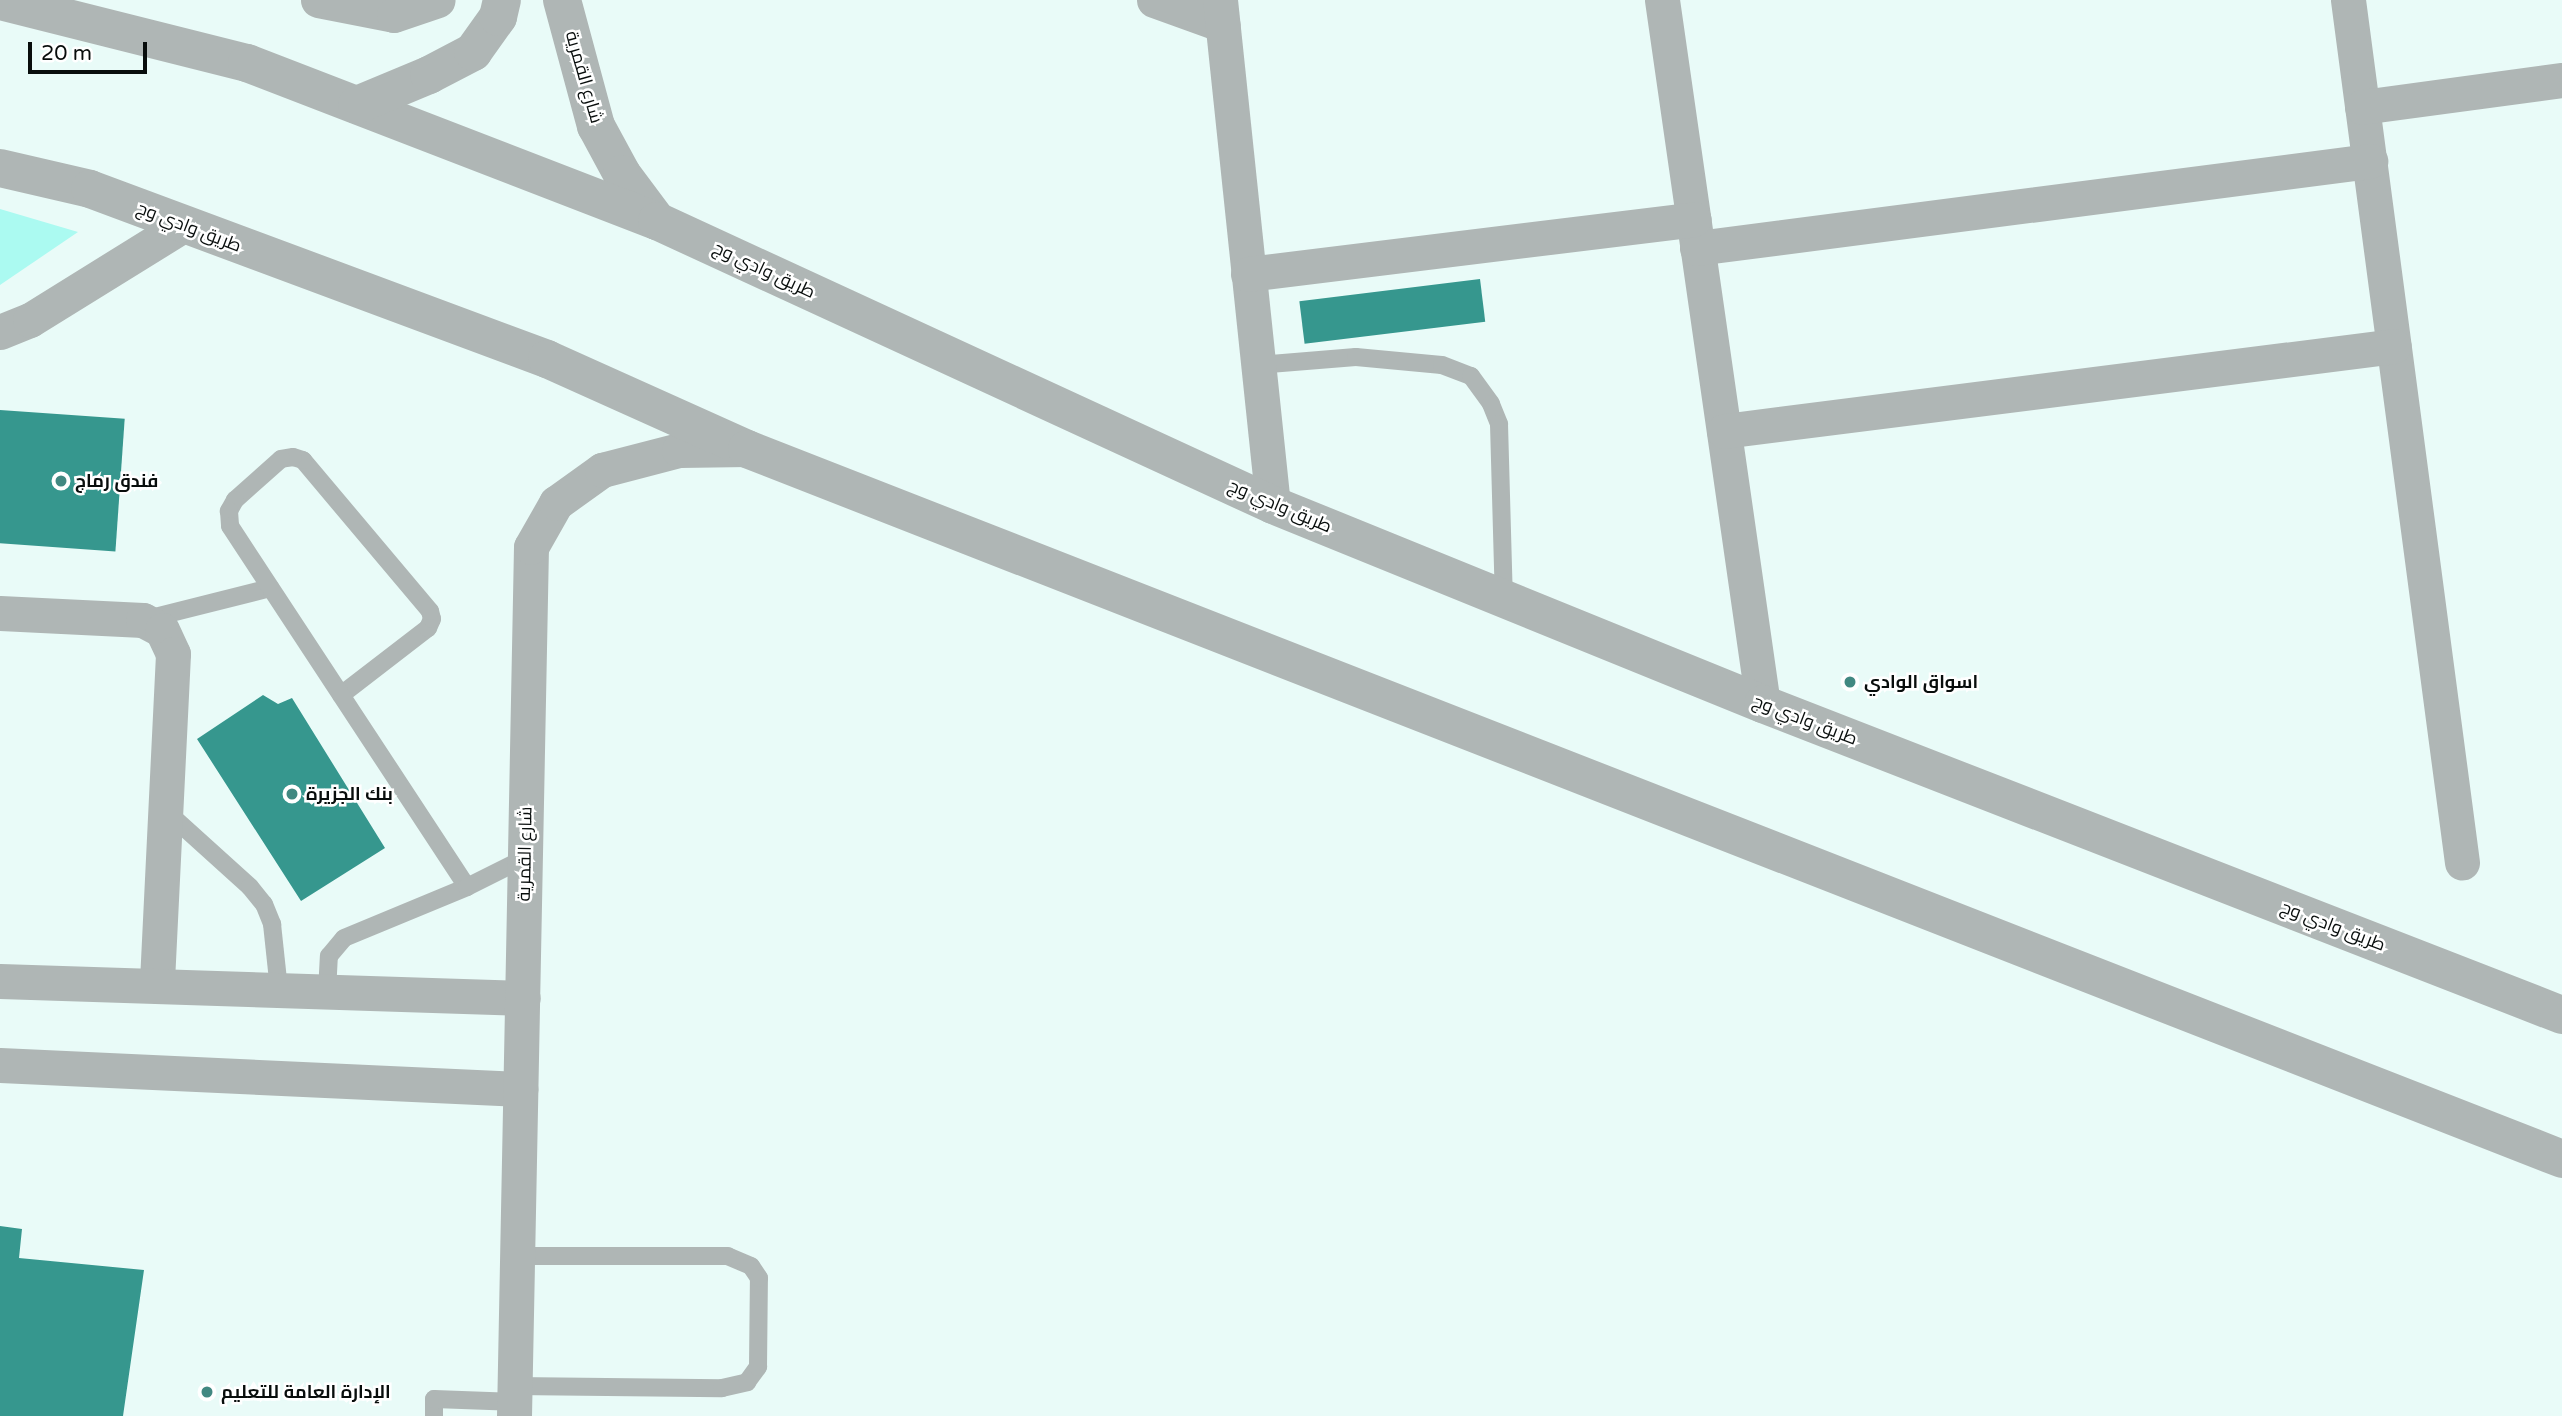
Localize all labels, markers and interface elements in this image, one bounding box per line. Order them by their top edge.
scale bar [32,28,150,72]
street label: شارع القمرية [561,28,607,126]
text: 20 m [41,41,92,66]
street label: طريق وادي وج [134,197,244,257]
street label: طريق وادي وج [709,237,819,303]
place label: فندق رماج [75,470,158,492]
marker: فندق رماج [53,473,69,489]
street label: طريق وادي وج [1225,475,1335,537]
place label: اسواق الوادي [1864,671,1978,693]
marker: اسواق الوادي [1842,674,1858,690]
street label: طريق وادي وج [1750,690,1860,750]
place label: بنك الجزيرة [306,783,393,805]
marker: بنك الجزيرة [284,786,300,802]
street label: شارع القمرية [513,806,537,902]
street label: طريق وادي وج [2278,896,2388,956]
place label: الإدارة العامة للتعليم [221,1381,391,1403]
marker: الإدارة العامة للتعليم [199,1384,215,1400]

